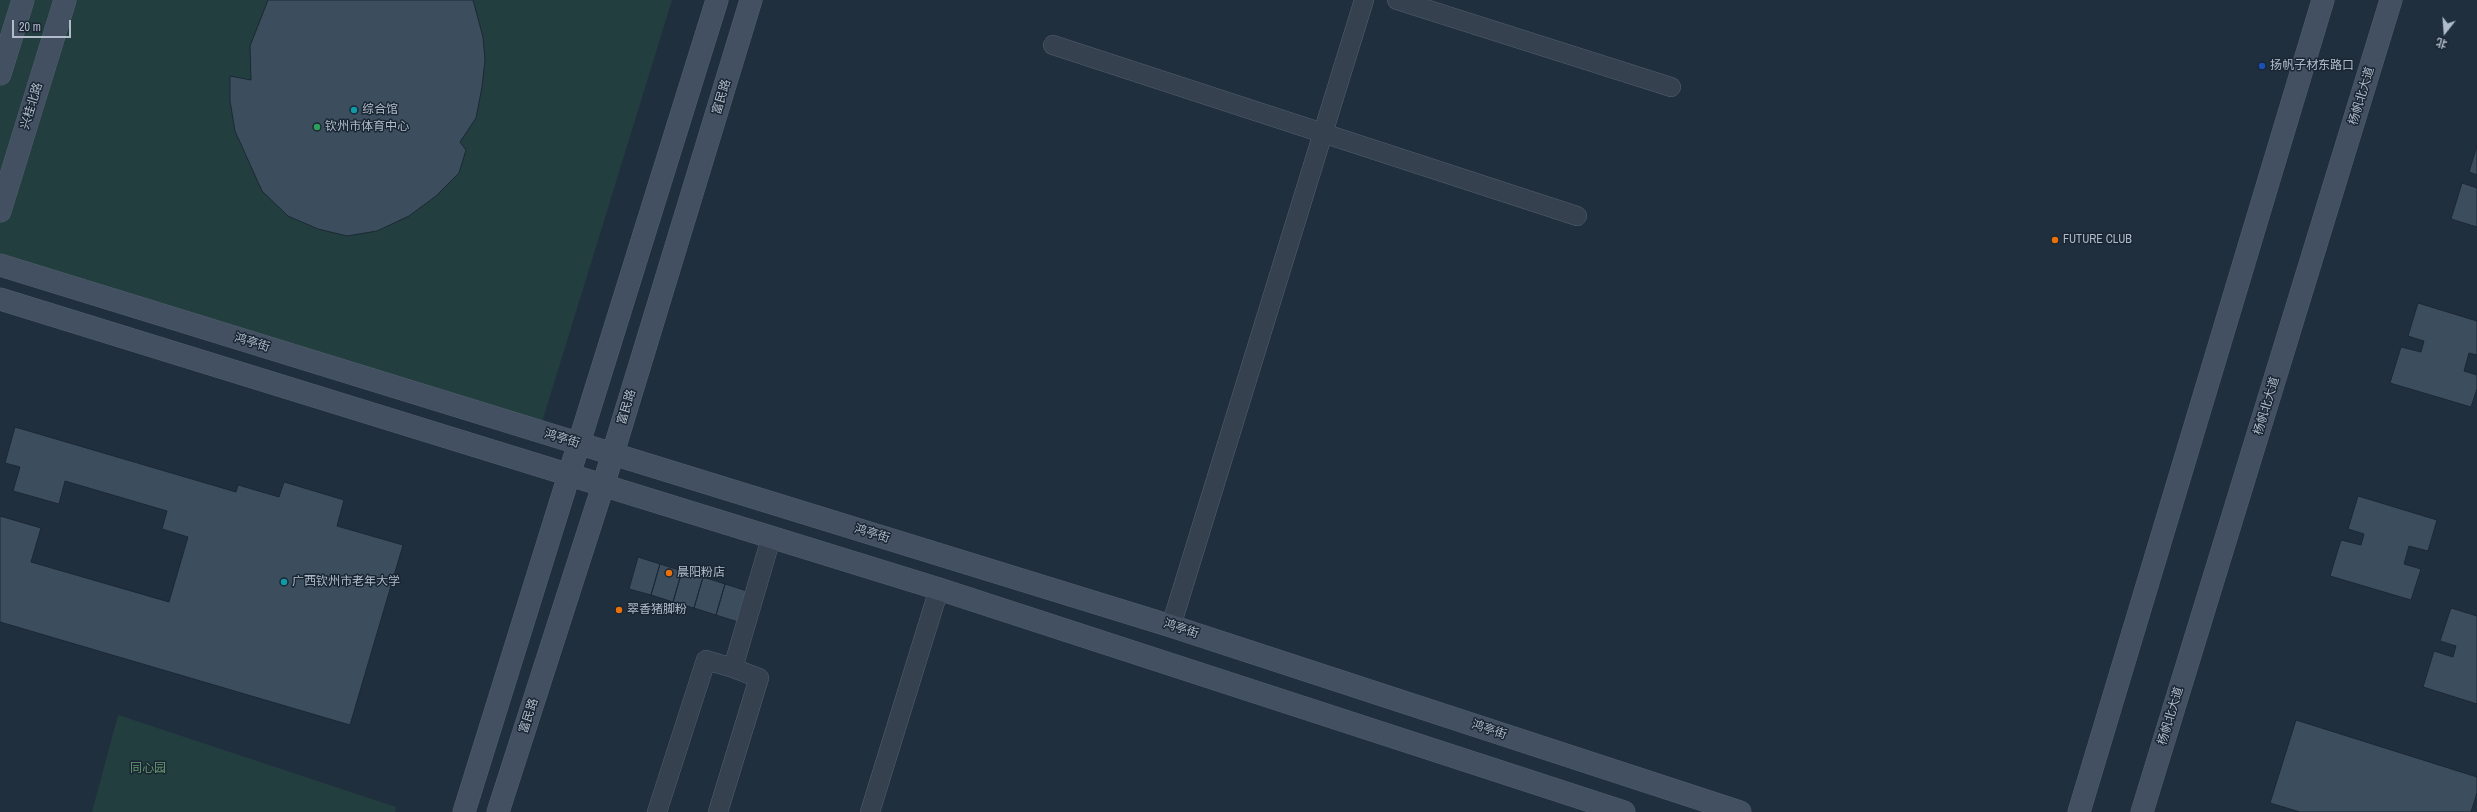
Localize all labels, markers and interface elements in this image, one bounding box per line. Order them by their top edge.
scale bar [14,12,73,38]
north arrow [2425,12,2465,52]
text: 20 m [19,19,41,35]
text: 北 [2434,35,2449,52]
place label: 扬帆子材东路口 [2270,59,2354,73]
marker: 扬帆子材东路口 [2257,61,2267,71]
street label: 杨帆北大道 [2346,65,2378,127]
street label: 富民路 [710,78,734,116]
street label: 兴桂北路 [18,81,46,131]
place label: 综合馆 [362,103,398,117]
marker: 综合馆 [349,105,359,115]
place label: 钦州市体育中心 [325,120,409,134]
marker: 钦州市体育中心 [312,122,322,132]
place label: FUTURE CLUB [2063,233,2132,247]
marker: FUTURE CLUB [2050,235,2060,245]
street label: 鸿亭街 [233,331,271,355]
street label: 杨帆北大道 [2251,375,2283,437]
street label: 富民路 [615,388,639,426]
street label: 鸿亭街 [543,427,581,451]
street label: 鸿亭街 [853,522,891,546]
place label: 晨阳粉店 [677,566,725,580]
marker: 晨阳粉店 [664,568,674,578]
place label: 广西钦州市老年大学 [292,575,400,589]
marker: 广西钦州市老年大学 [279,577,289,587]
place label: 翠香猪脚粉 [627,603,687,617]
marker: 翠香猪脚粉 [614,605,624,615]
street label: 鸿亭街 [1162,617,1200,641]
street label: 杨帆北大道 [2155,685,2187,747]
street label: 富民路 [517,697,541,735]
street label: 鸿亭街 [1470,718,1508,742]
park label: 同心园 [130,762,166,776]

